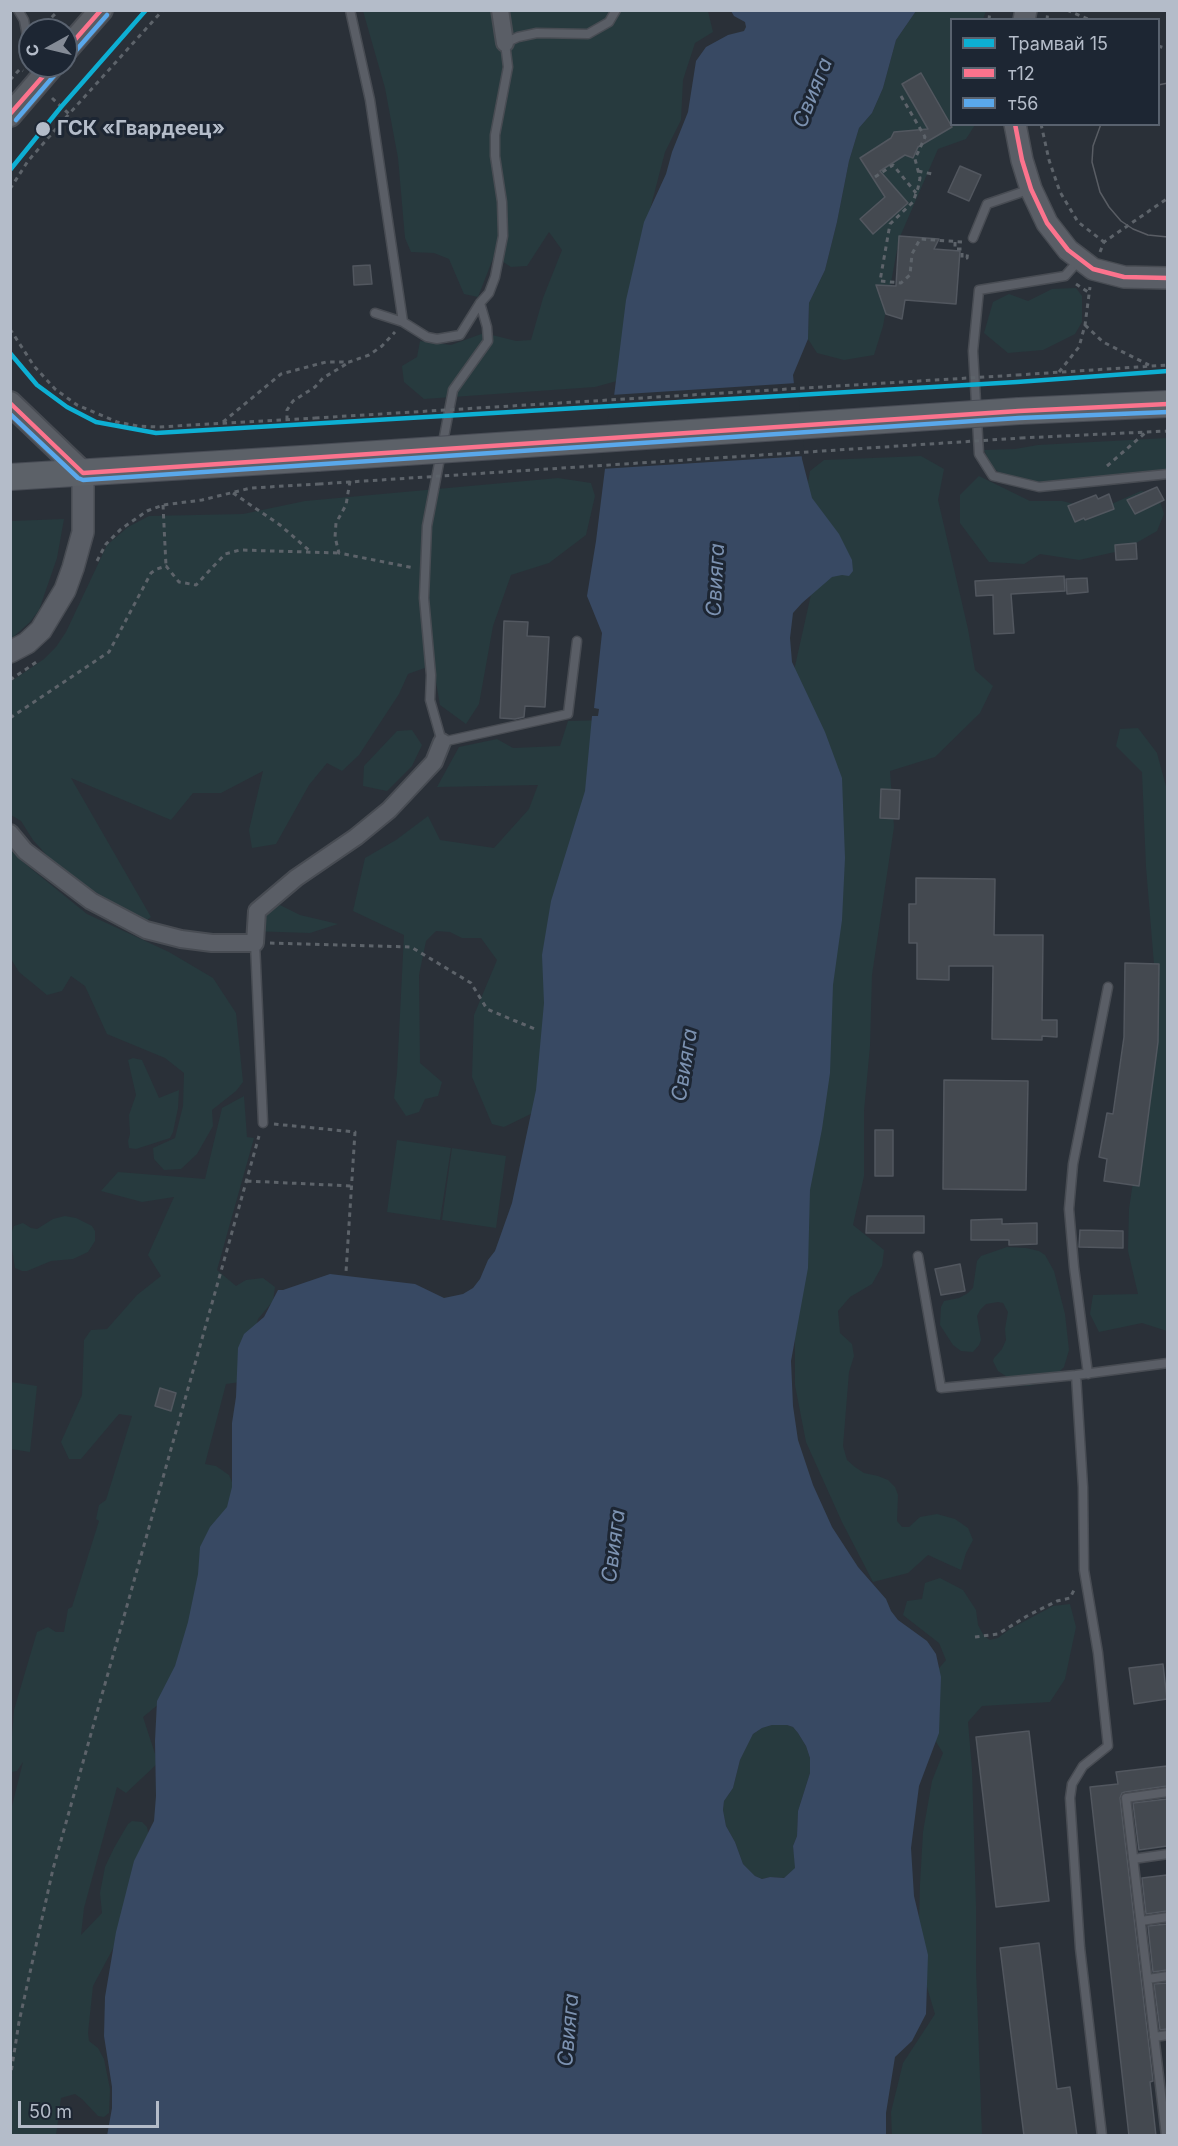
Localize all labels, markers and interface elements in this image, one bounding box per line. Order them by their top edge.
north arrow [18,18,78,78]
legend [950,18,1160,126]
text: Трамвай 15 [1008,33,1108,54]
text: С [21,43,43,57]
water label: Свияга [788,54,838,132]
text: т12 [1008,63,1035,84]
text: т56 [1008,93,1039,114]
place label: ГСК «Гвардеец» [57,117,225,141]
marker: ГСК «Гвардеец» [34,120,52,138]
water label: Свияга [702,543,730,617]
water label: Свияга [667,1027,703,1103]
water label: Свияга [597,1508,631,1584]
water label: Свияга [553,1992,585,2068]
scale bar [21,2089,162,2127]
text: 50 m [29,2101,72,2122]

